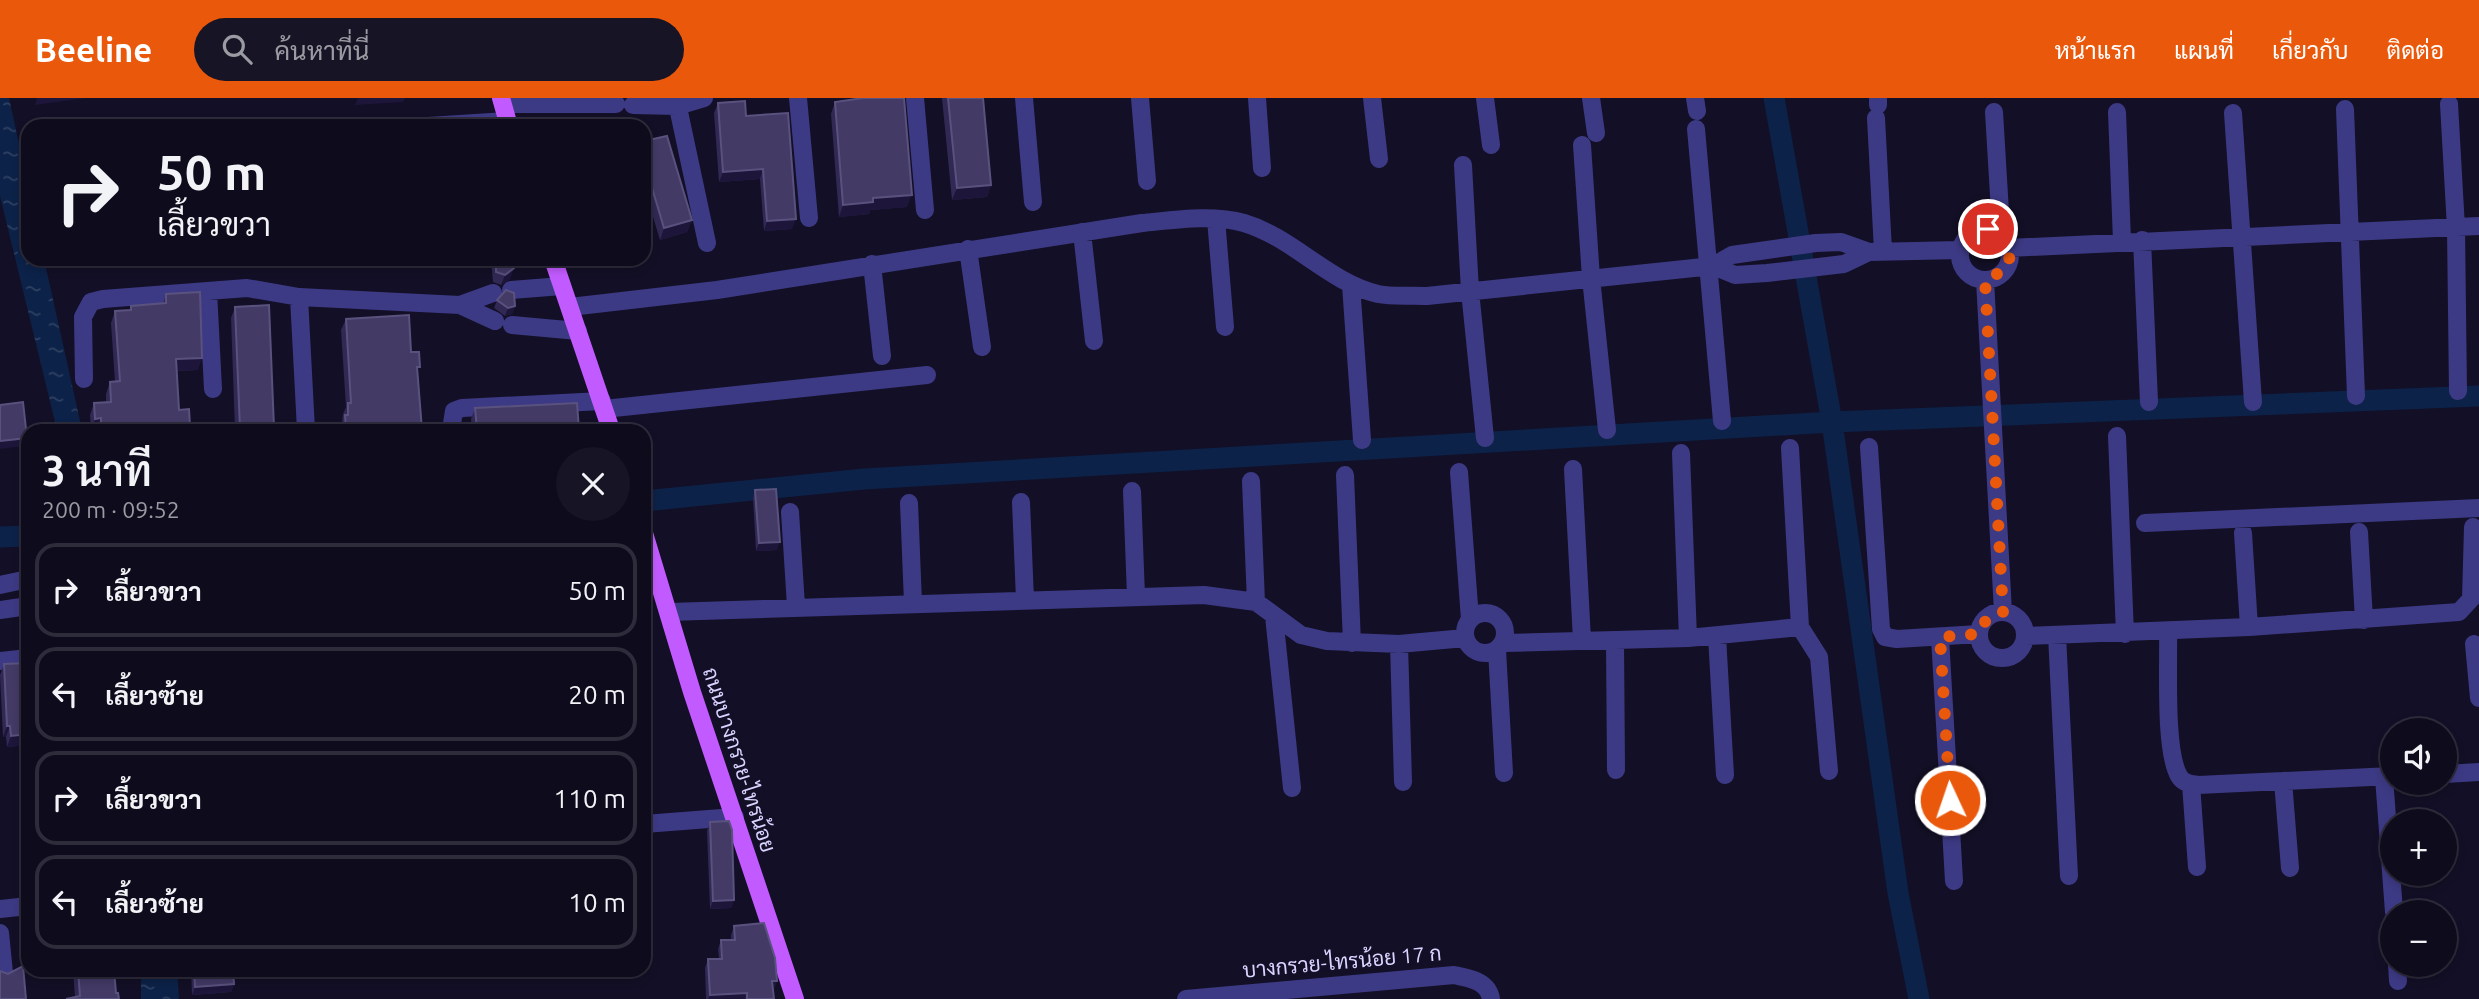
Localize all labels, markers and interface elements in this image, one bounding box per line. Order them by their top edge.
search box [194,18,684,81]
icon: search [218,30,256,68]
text: Beeline [35,31,152,68]
text: ค้นหาที่นี่ [274,36,369,65]
text: หน้าแรก [2055,37,2136,64]
text: แผนที่ [2174,37,2234,64]
text: เกี่ยวกับ [2272,37,2349,64]
text: ติดต่อ [2387,37,2444,64]
text: 50 m [157,144,266,199]
icon: right [42,147,133,238]
pin [1958,199,2018,259]
text: เลี้ยวขวา [157,206,271,242]
icon: arrive [1969,210,2007,248]
text: 3 นาที [42,447,152,494]
button: close [556,447,630,521]
text: 200 m · 09:52 [42,497,180,522]
icon: right [46,571,84,609]
text: 50 m [568,576,626,605]
text: เลี้ยวขวา [105,577,202,606]
street label: ถนนบางกรวย-ไทรน้อย [699,664,781,855]
icon: left [46,675,84,713]
text: 20 m [568,680,626,709]
text: เลี้ยวซ้าย [105,681,204,710]
map controls [2380,718,2457,977]
button: sound [2380,718,2457,795]
position arrow [1913,763,1987,837]
icon: right [46,779,84,817]
text: 110 m [554,784,626,813]
text: เลี้ยวขวา [105,785,202,814]
button: + [2380,809,2457,886]
icon: left [46,883,84,921]
text: 10 m [568,888,626,917]
text: เลี้ยวซ้าย [105,889,204,918]
button: − [2380,900,2457,977]
street label: บางกรวย-ไทรน้อย 17 ก [1241,940,1442,982]

